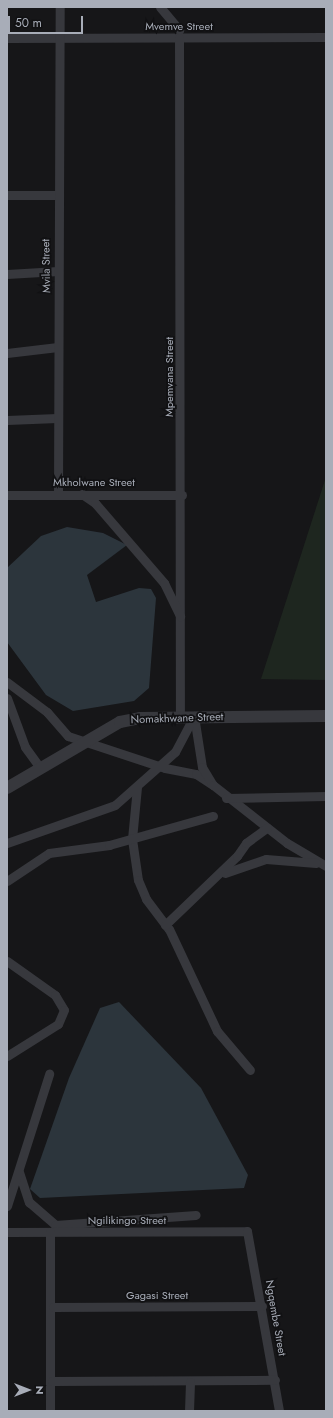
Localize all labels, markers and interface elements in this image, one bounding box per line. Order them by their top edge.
scale bar [10,8,85,34]
text: 50 m [15,14,42,32]
street label: Mvemve Street [145,19,213,33]
street label: Mvila Street [39,239,53,293]
street label: Mpemvana Street [162,337,176,417]
street label: Mkholwane Street [53,475,135,489]
street label: Nomakhwane Street [130,710,224,726]
street label: Ngilikingo Street [88,1213,166,1227]
street label: Ngqembe Street [263,1279,289,1357]
street label: Gagasi Street [126,1288,188,1302]
north arrow [8,1370,48,1410]
text: N [32,1386,48,1394]

